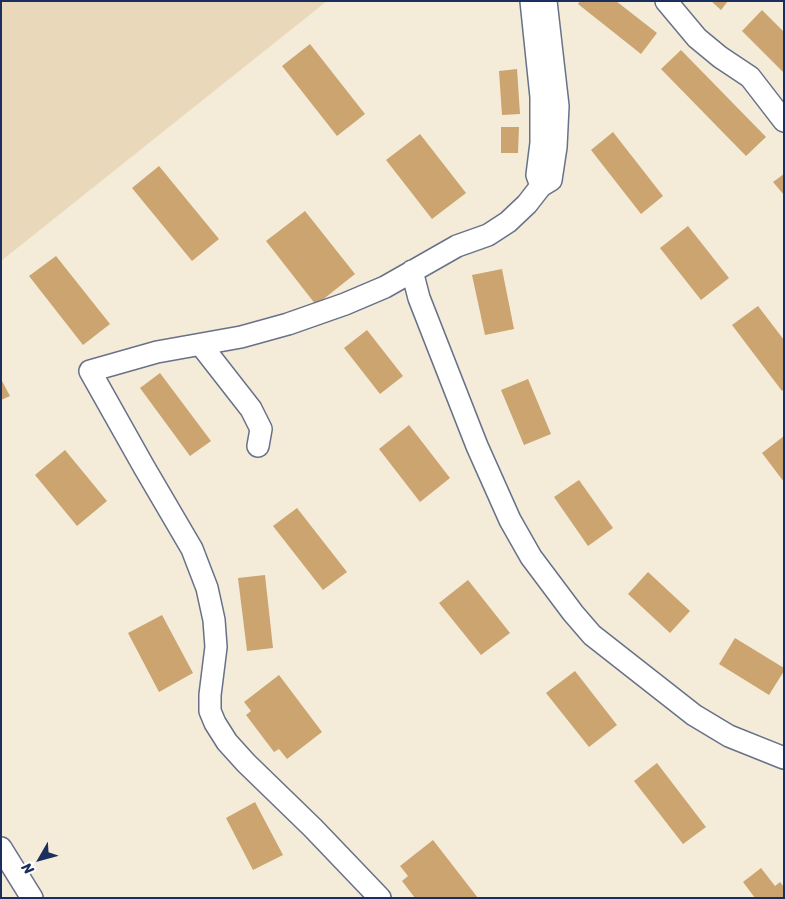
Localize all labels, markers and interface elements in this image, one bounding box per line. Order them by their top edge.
north arrow [15,834,65,884]
text: N [15,857,41,880]

